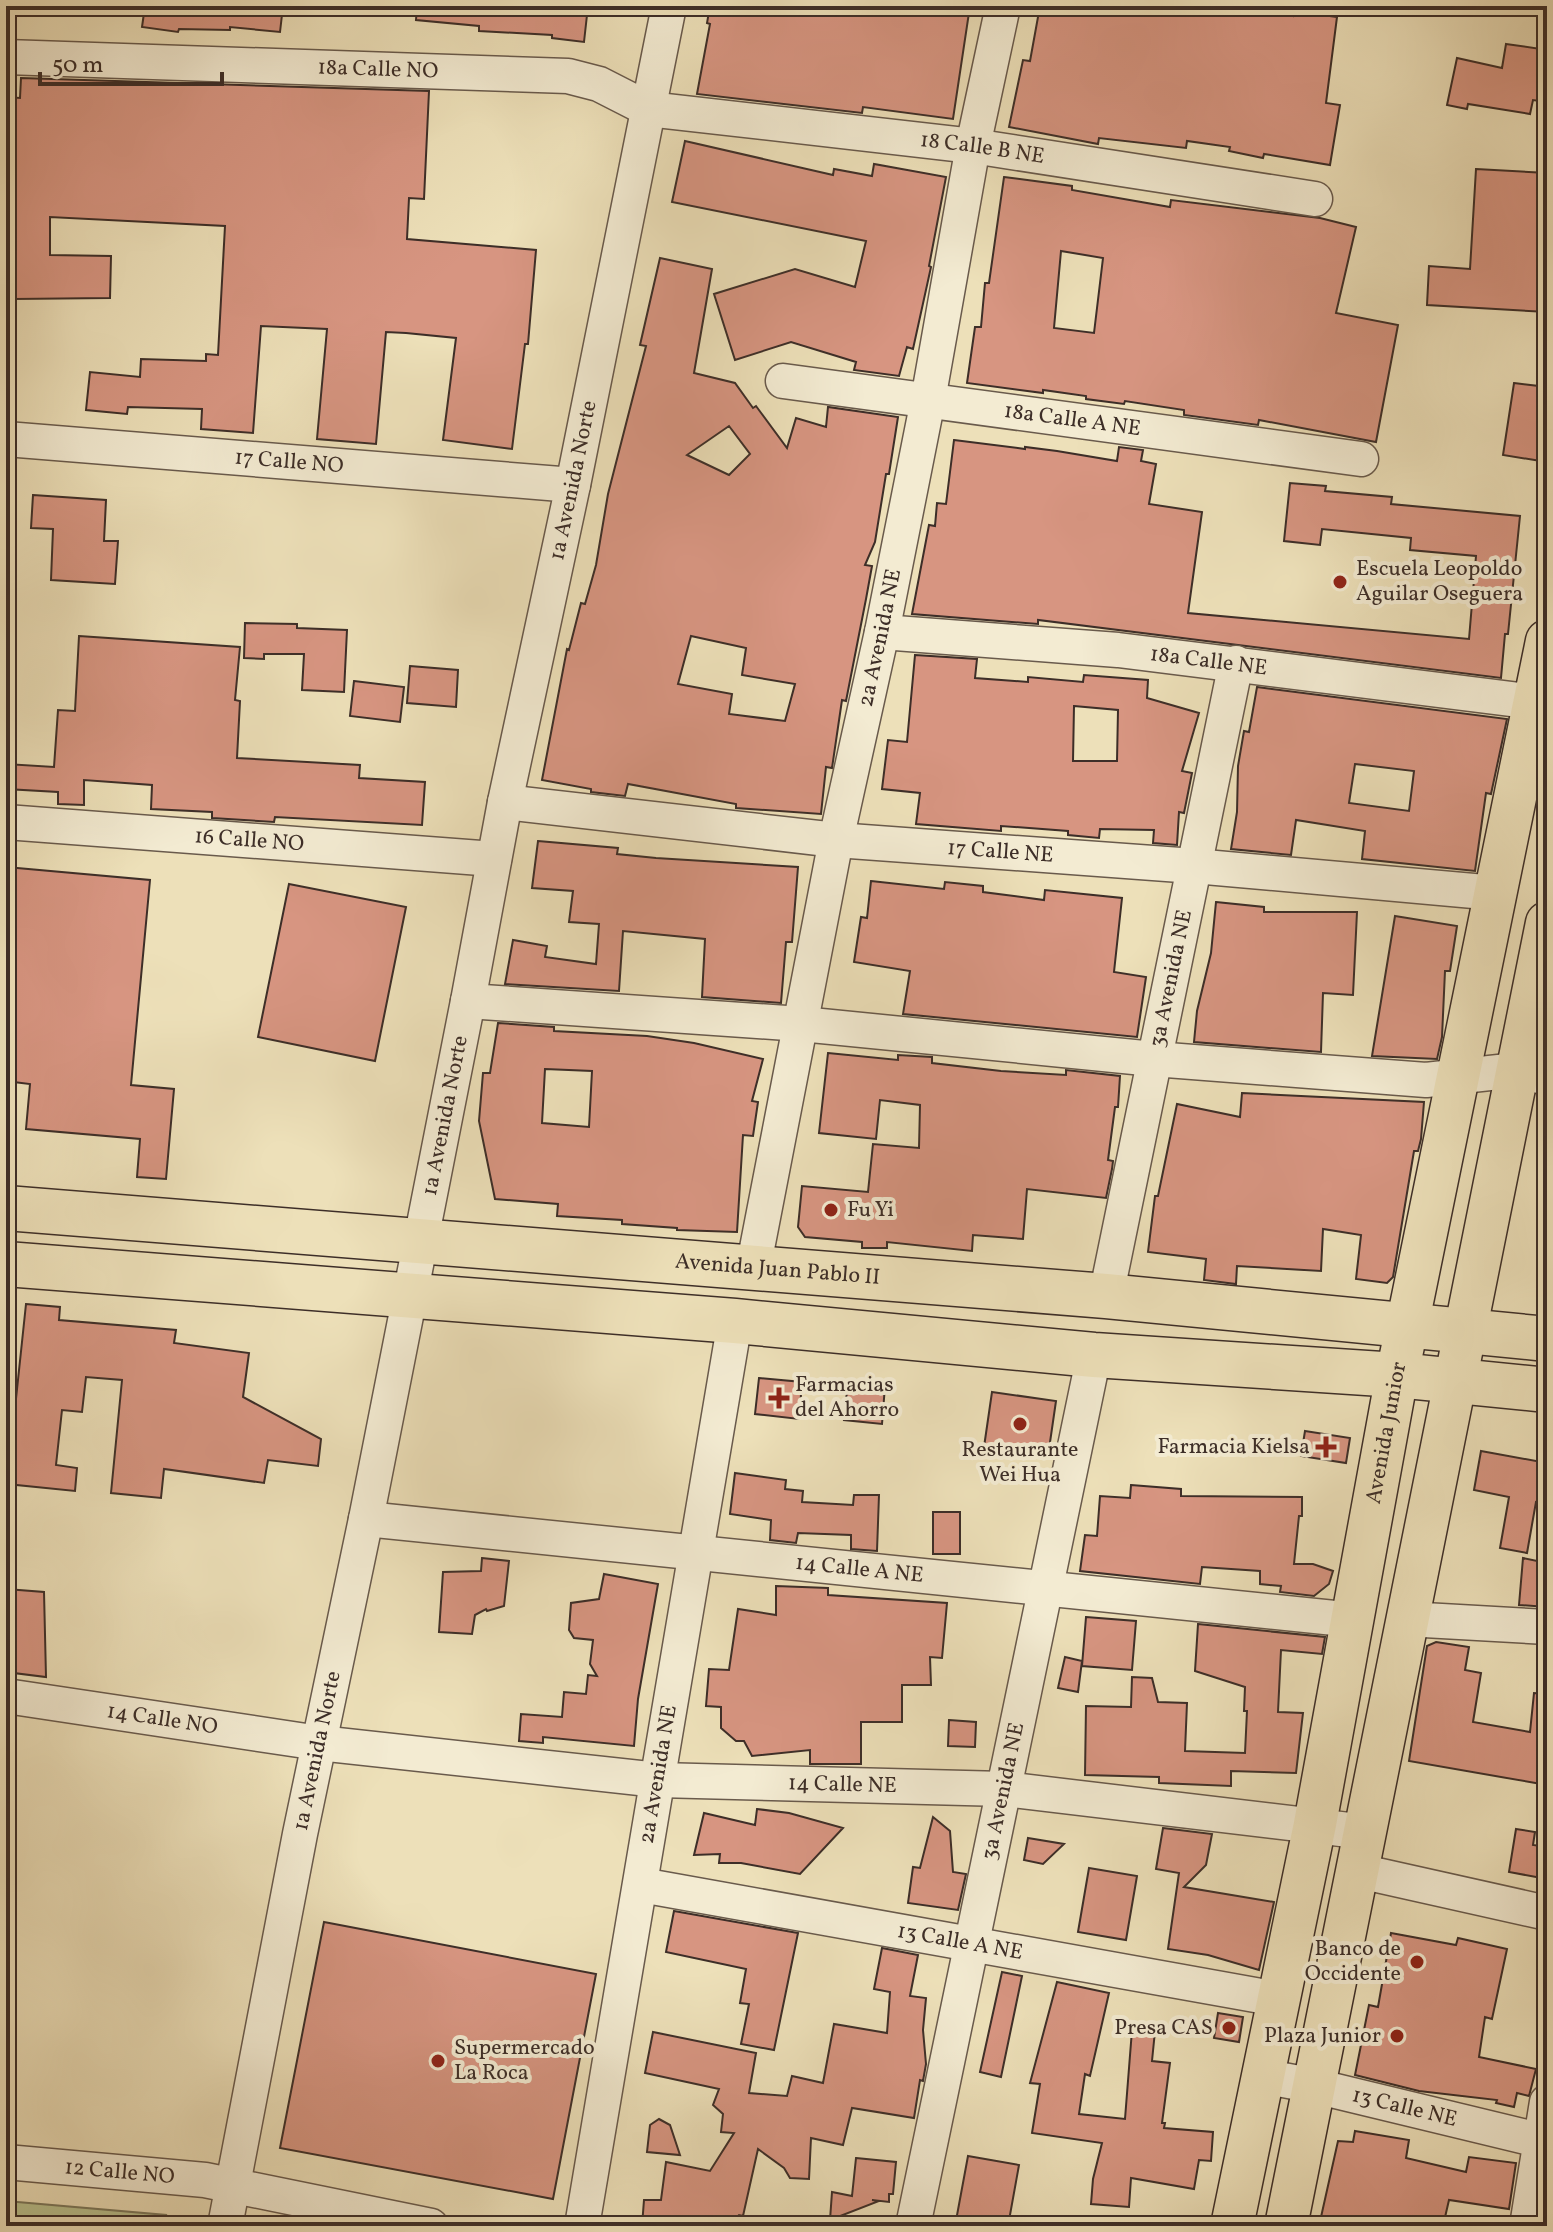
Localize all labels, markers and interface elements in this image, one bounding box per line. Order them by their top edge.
scale bar [40,36,222,86]
text: 50 m [52,49,104,83]
street label: 18a Calle NO [317,52,439,87]
street label: 18 Calle B NE [919,125,1047,172]
street label: 18a Calle A NE [1002,395,1143,445]
street label: 1a Avenida Norte [542,398,605,563]
street label: 17 Calle NO [233,442,345,482]
place label: Escuela Leopoldo Aguilar Oseguera [1356,554,1523,610]
street label: 2a Avenida NE [850,566,910,710]
marker: Escuela Leopoldo Aguilar Oseguera [1331,573,1349,591]
street label: 18a Calle NE [1148,639,1269,684]
street label: 16 Calle NO [193,821,305,860]
street label: 17 Calle NE [946,833,1055,871]
street label: 3a Avenida NE [1142,907,1200,1050]
street label: 1a Avenida Norte [414,1033,476,1199]
place label: Fu Yi [847,1195,894,1226]
marker: Fu Yi [822,1201,840,1219]
street label: Avenida Juan Pablo II [674,1246,881,1293]
street label: Avenida Junior [1358,1359,1415,1507]
place label: Farmacias del Ahorro [795,1370,899,1426]
marker: Farmacias del Ahorro [770,1389,788,1407]
marker: Restaurante Wei Hua [1011,1415,1029,1433]
place label: Farmacia Kielsa [1157,1432,1310,1463]
place label: Restaurante Wei Hua [962,1435,1078,1491]
marker: Farmacia Kielsa [1317,1438,1335,1456]
street label: 14 Calle A NE [794,1547,925,1591]
street label: 1a Avenida Norte [286,1668,349,1834]
street label: 14 Calle NO [105,1696,220,1743]
street label: 2a Avenida NE [631,1703,685,1846]
street label: 3a Avenida NE [974,1720,1033,1863]
street label: 14 Calle NE [788,1768,897,1802]
street label: 13 Calle A NE [895,1916,1025,1969]
place label: Banco de Occidente [1305,1934,1401,1990]
marker: Banco de Occidente [1408,1953,1426,1971]
place label: Presa CAS [1114,2013,1213,2044]
marker: Presa CAS [1220,2019,1238,2037]
place label: Plaza Junior [1264,2021,1381,2052]
marker: Plaza Junior [1388,2027,1406,2045]
place label: Supermercado La Roca [454,2033,595,2089]
marker: Supermercado La Roca [429,2052,447,2070]
street label: 13 Calle NE [1349,2080,1460,2135]
street label: 12 Calle NO [63,2152,176,2193]

